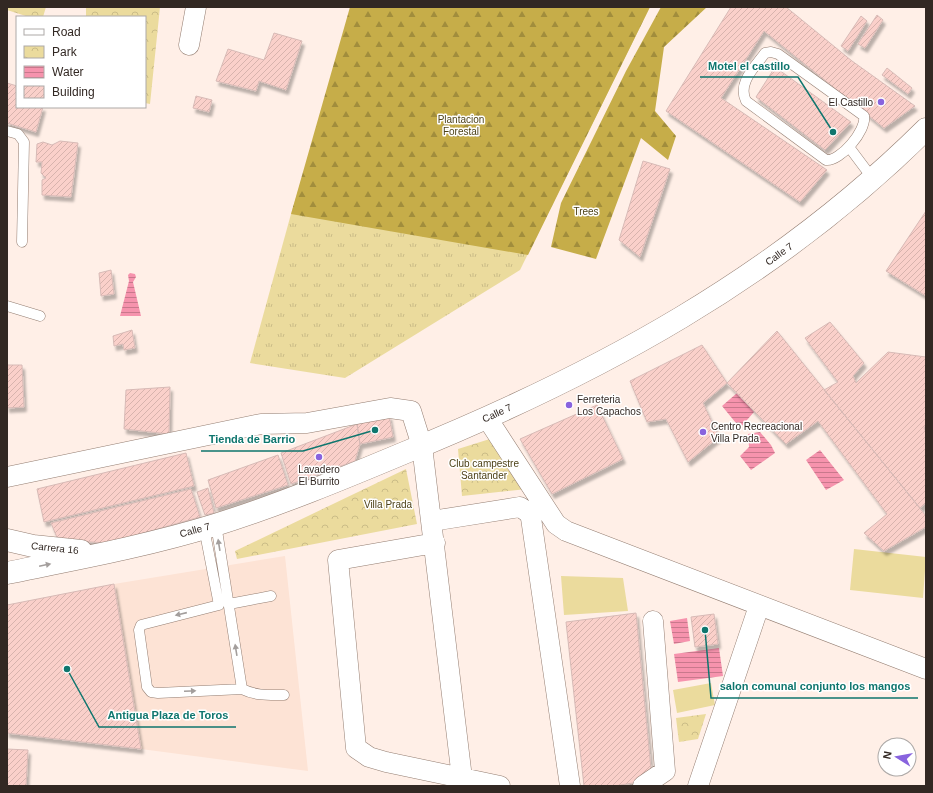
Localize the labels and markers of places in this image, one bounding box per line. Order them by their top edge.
callout: Motel el castillo [700,54,798,77]
place label: El Castillo [829,97,873,108]
marker: El Castillo [876,97,886,107]
place label: Ferreteria Los Capachos [577,394,641,417]
marker: Ferreteria Los Capachos [564,400,574,410]
place label: Centro Recreacional Villa Prada [711,421,802,444]
marker: Centro Recreacional Villa Prada [698,427,708,437]
callout: Tienda de Barrio [201,428,303,451]
marker: Lavadero El Burrito [314,452,324,462]
place label: Lavadero El Burrito [298,464,340,487]
callout: salon comunal conjunto los mangos [711,675,918,698]
callout: Antigua Plaza de Toros [99,704,236,727]

